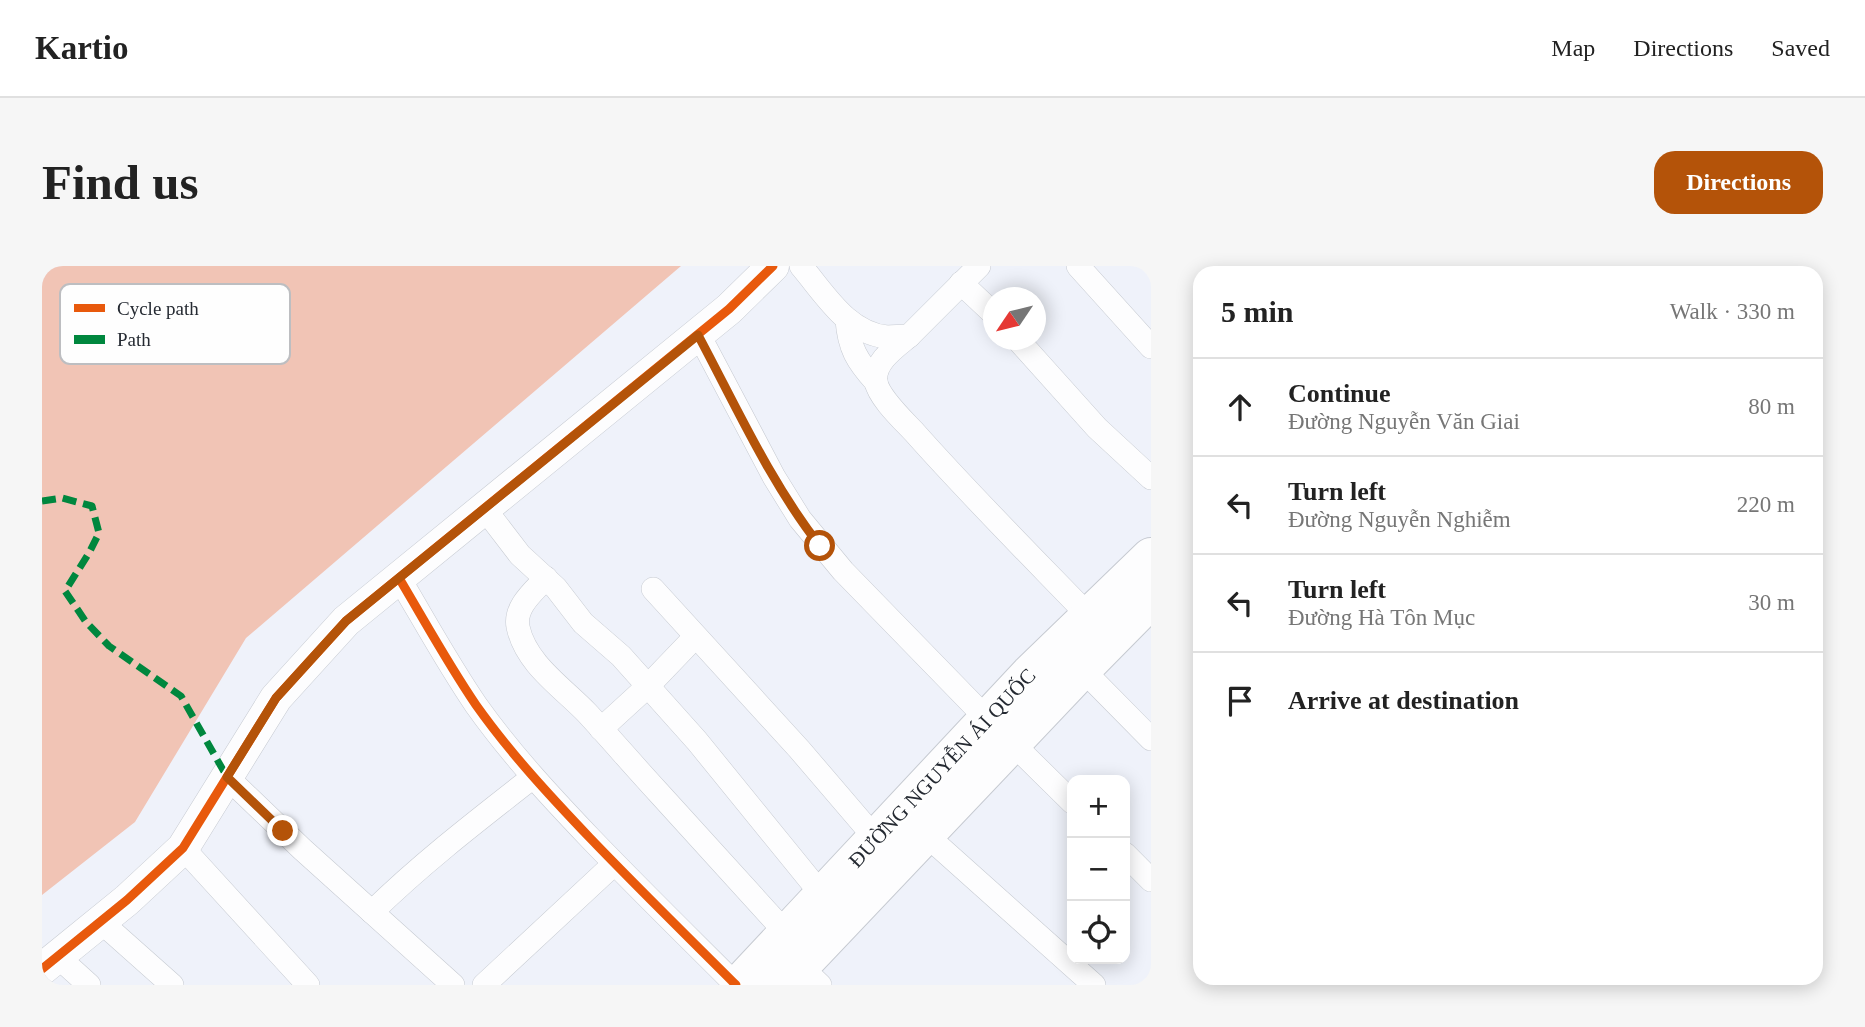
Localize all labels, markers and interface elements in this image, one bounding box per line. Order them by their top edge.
text: Kartio [35,30,128,66]
text: Map [1551,35,1595,61]
text: Directions [1633,35,1733,61]
text: Saved [1771,35,1830,61]
button: Directions [1654,151,1823,214]
text: Find us [42,155,199,210]
legend [60,284,290,364]
north arrow [983,287,1046,350]
text: 5 min [1221,295,1294,328]
text: Cycle path [117,298,199,319]
text: Walk · 330 m [1670,299,1795,324]
text: Path [117,329,151,350]
text: Continue [1288,379,1391,408]
icon: ahead [1221,388,1259,426]
text: 80 m [1748,394,1795,419]
text: Đường Nguyễn Văn Giai [1288,409,1520,434]
text: Turn left [1288,477,1386,506]
icon: left [1221,486,1259,524]
text: 220 m [1737,492,1795,517]
text: Đường Nguyễn Nghiễm [1288,507,1511,532]
route start [804,530,835,561]
text: Turn left [1288,575,1386,604]
icon: left [1221,584,1259,622]
text: 30 m [1748,590,1795,615]
text: Đường Hà Tôn Mục [1288,605,1475,630]
street label: ĐƯỜNG NGUYỄN ÁI QUỐC [844,664,1040,872]
icon: arrive [1221,682,1259,720]
text: Arrive at destination [1288,686,1519,715]
map controls [1067,775,1130,964]
button: + [1067,775,1130,838]
route end [267,815,298,846]
button: − [1067,838,1130,901]
button: locate [1067,901,1130,964]

